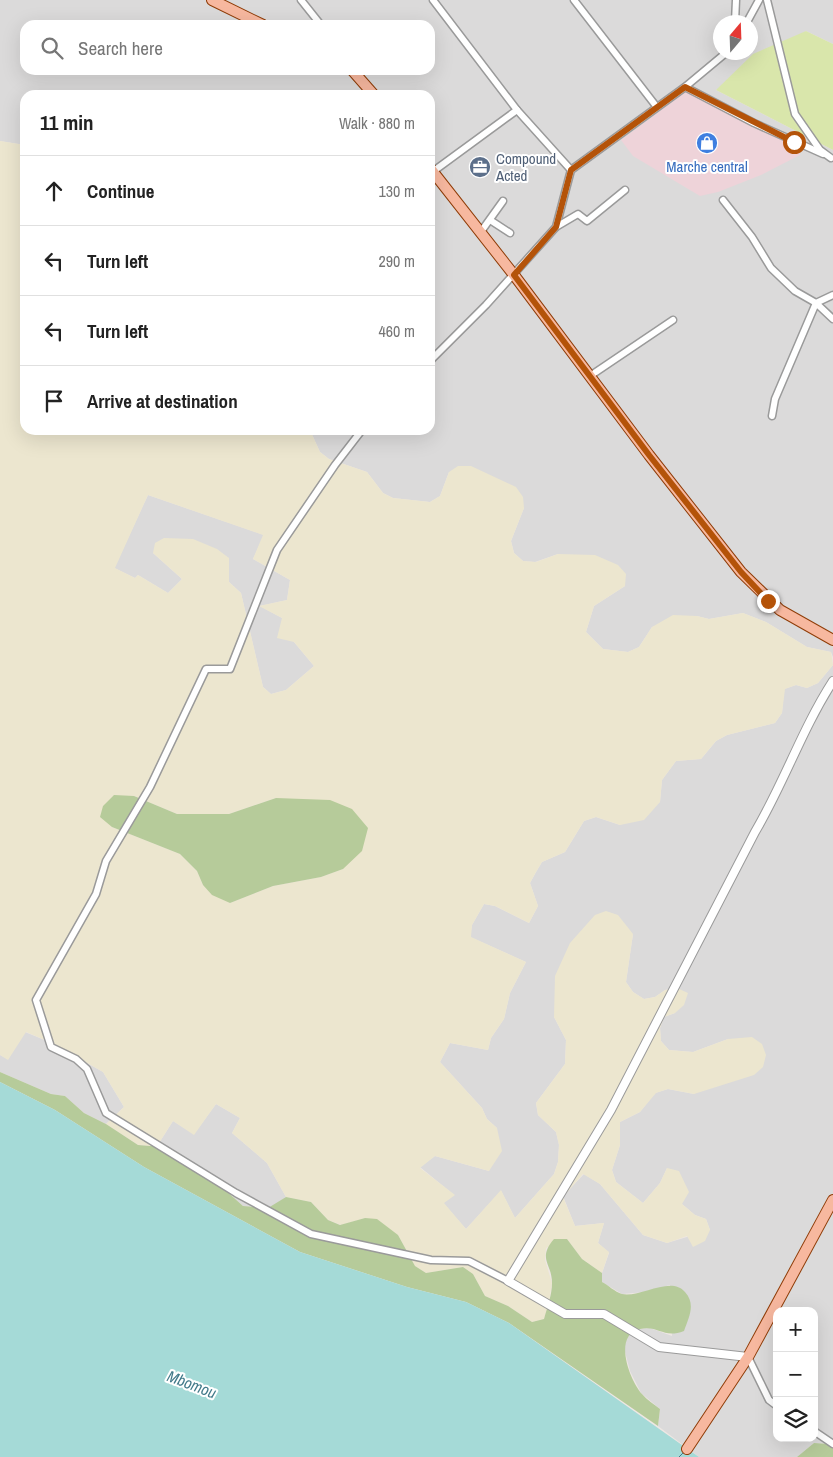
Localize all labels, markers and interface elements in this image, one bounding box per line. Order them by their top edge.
north arrow [713,15,758,60]
search box [20,20,435,75]
icon: search [38,34,66,62]
text: Search here [78,35,163,61]
text: 11 min [40,108,94,137]
text: Walk · 880 m [339,112,415,134]
shop icon: Marche central [695,131,719,155]
route start [783,131,806,154]
place label: Compound Acted [495,148,556,186]
office icon: Compound Acted [468,155,492,179]
place label: Marche central [666,156,748,177]
icon: ahead [40,177,68,205]
text: Continue [87,178,155,204]
text: 130 m [379,180,415,202]
icon: left [40,247,68,275]
text: Turn left [87,248,148,274]
text: 290 m [379,250,415,272]
icon: left [40,317,68,345]
text: Turn left [87,318,148,344]
text: 460 m [379,320,415,342]
icon: arrive [40,387,68,415]
text: Arrive at destination [87,388,238,414]
route end [757,590,780,613]
map controls [773,1307,818,1442]
button: + [773,1307,818,1352]
button: − [773,1352,818,1397]
water label: Mbomou [164,1365,220,1403]
button: layers [773,1397,818,1442]

